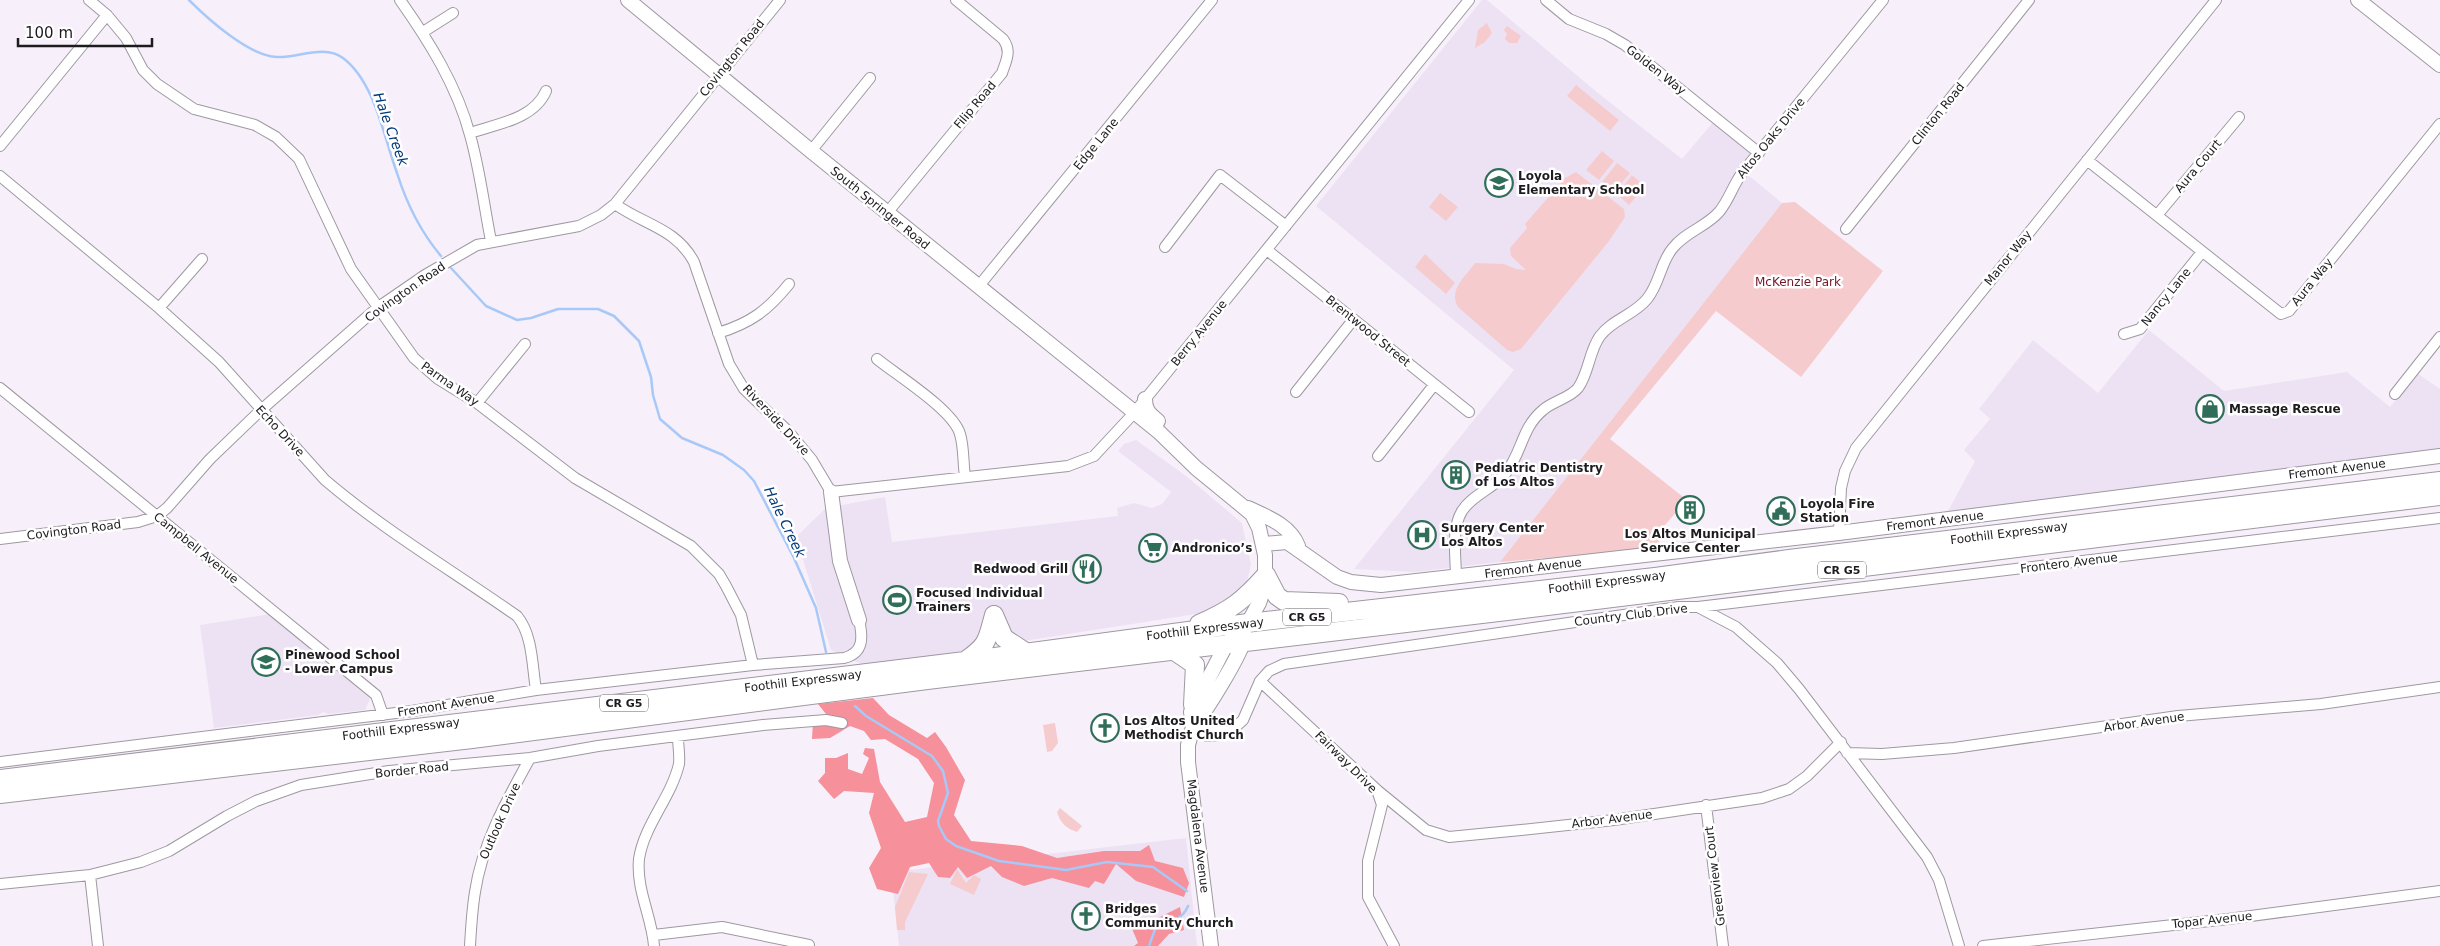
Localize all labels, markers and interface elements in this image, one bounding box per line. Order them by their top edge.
scale bar [18,15,151,47]
street label: Covington Road [697,17,767,99]
text: 100 m [25,24,73,42]
street label: Golden Way [1623,42,1689,98]
street label: Filip Road [951,78,999,132]
street label: Clinton Road [1909,80,1967,148]
water label: Hale Creek [370,90,412,169]
street label: Altos Oaks Drive [1734,95,1808,181]
street label: Edge Lane [1071,115,1121,173]
street label: Aura Court [2172,136,2224,195]
street label: South Springer Road [828,164,932,252]
school or university icon: Loyola Elementary School [1484,168,1514,198]
place label: Loyola Elementary School [1518,169,1644,197]
street label: Manor Way [1981,228,2035,288]
street label: Aura Way [2288,255,2336,309]
street label: Covington Road [362,259,448,325]
street label: Nancy Lane [2138,265,2194,329]
park label: McKenzie Park [1755,275,1841,289]
street label: Brentwood Street [1323,293,1413,370]
street label: Berry Avenue [1168,297,1230,369]
street label: Parma Way [418,359,482,409]
street label: Riverside Drive [740,382,812,458]
shop icon: Massage Rescue [2195,394,2225,424]
street label: Echo Drive [253,402,307,460]
place label: Massage Rescue [2229,402,2341,416]
street label: Fremont Avenue [2288,456,2386,482]
building icon: Pediatric Dentistry of Los Altos [1441,460,1471,490]
place label: Pediatric Dentistry of Los Altos [1475,461,1603,489]
water label: Hale Creek [761,484,809,561]
building icon: Los Altos Municipal Service Center [1675,495,1705,525]
public building icon: Loyola Fire Station [1766,496,1796,526]
place label: Loyola Fire Station [1800,497,1875,525]
street label: Fremont Avenue [1886,508,1984,534]
street label: Campbell Avenue [151,509,241,587]
street label: Covington Road [26,517,122,543]
street label: Foothill Expressway [1949,519,2069,547]
hospital icon: Surgery Center Los Altos [1407,520,1437,550]
place label: Surgery Center Los Altos [1441,521,1544,549]
place label: Los Altos Municipal Service Center [1624,527,1756,555]
supermarket icon: Andronico’s [1138,533,1168,563]
place label: Andronico’s [1172,541,1252,555]
street label: Frontero Avenue [2019,550,2119,576]
restaurant icon: Redwood Grill [1072,554,1102,584]
street label: Fremont Avenue [1484,555,1582,581]
place label: Redwood Grill [974,562,1068,576]
road number: CR G5 [1818,562,1866,578]
street label: Foothill Expressway [1547,568,1667,596]
sports icon: Focused Individual Trainers [882,585,912,615]
place label: Focused Individual Trainers [916,586,1043,614]
street label: Country Club Drive [1573,601,1689,629]
road number: CR G5 [1283,608,1331,626]
street label: Foothill Expressway [1145,615,1265,643]
school or university icon: Pinewood School - Lower Campus [251,647,281,677]
place label: Pinewood School - Lower Campus [285,648,400,676]
street label: Foothill Expressway [743,667,863,695]
street label: Fremont Avenue [397,690,495,720]
road number: CR G5 [600,694,648,711]
street label: Arbor Avenue [2103,709,2185,735]
church icon: Los Altos United Methodist Church [1090,713,1120,743]
place label: Los Altos United Methodist Church [1124,714,1244,742]
street label: Foothill Expressway [341,715,461,743]
street label: Fairway Drive [1312,728,1380,796]
street label: Border Road [374,759,450,781]
street label: Magdalena Avenue [1184,778,1212,894]
street label: Outlook Drive [477,780,523,862]
street label: Arbor Avenue [1571,807,1653,831]
street label: Greenview Court [1702,825,1728,927]
church icon: Bridges Community Church [1071,901,1101,931]
place label: Bridges Community Church [1105,902,1233,930]
street label: Topar Avenue [2170,909,2253,931]

